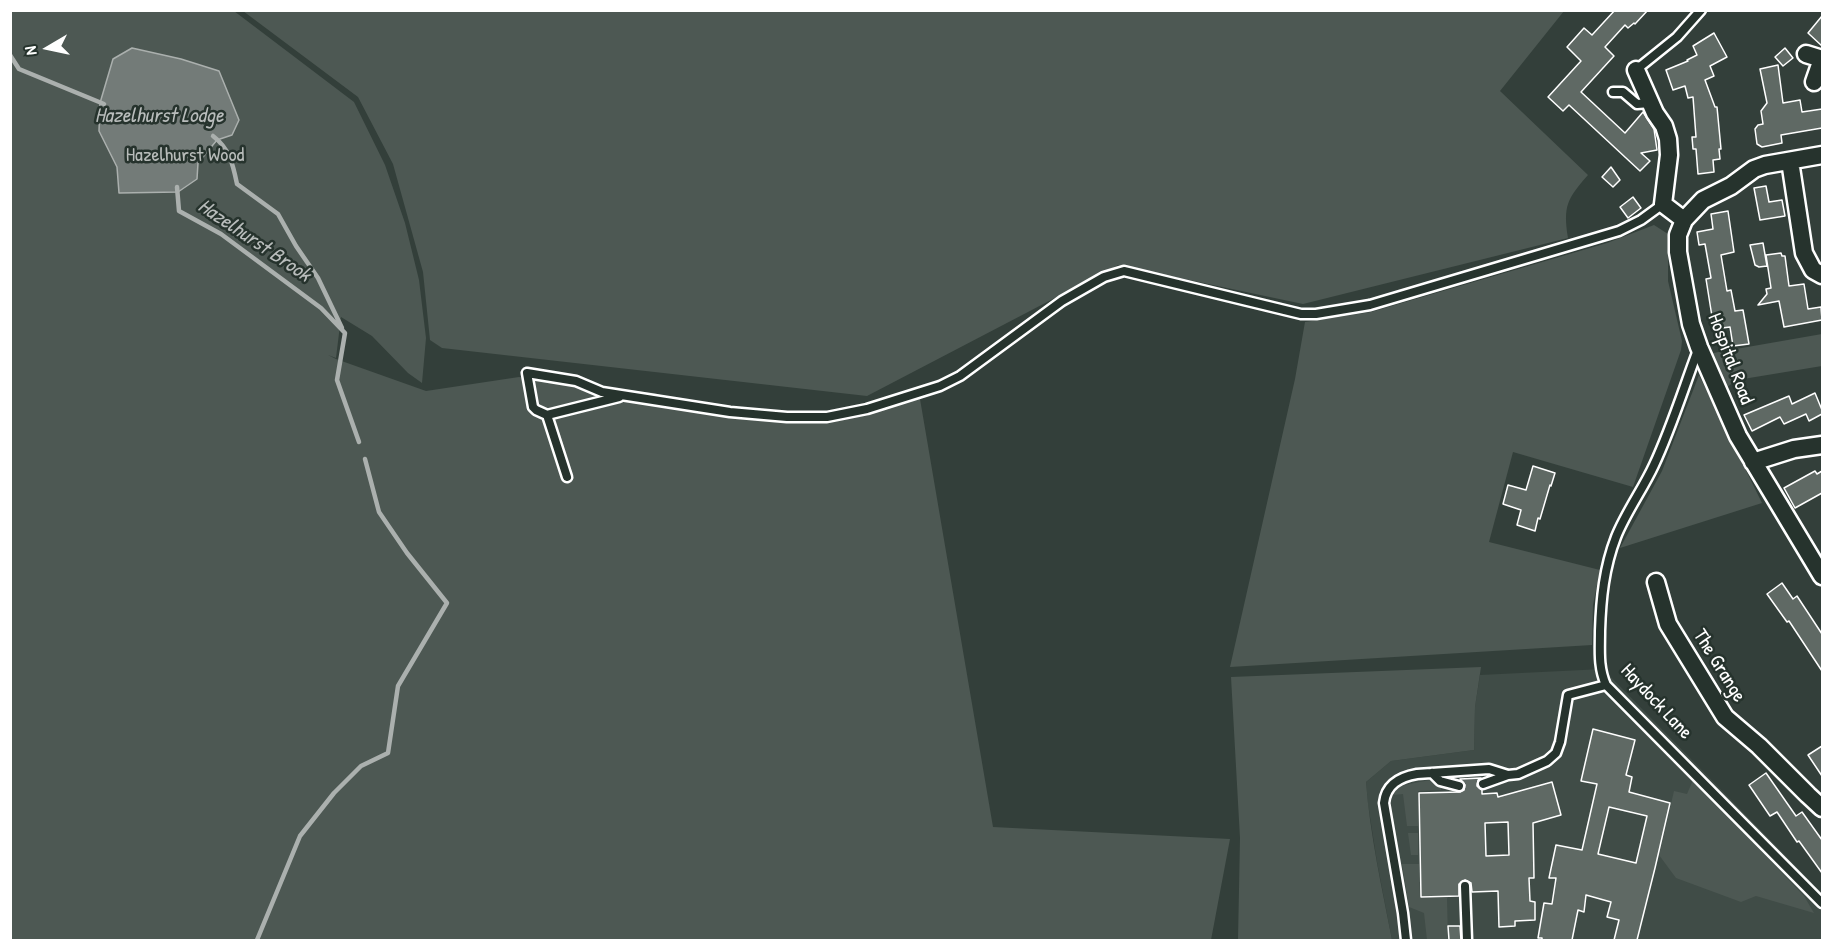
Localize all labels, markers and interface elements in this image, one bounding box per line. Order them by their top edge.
north arrow [18,18,78,78]
text: N [19,45,42,57]
water label: Hazelhurst Lodge [95,103,223,129]
park label: Hazelhurst Wood [126,144,244,168]
water label: Hazelhurst Brook [193,194,315,288]
street label: Hospital Road [1702,310,1758,408]
street label: The Grange [1687,625,1751,707]
street label: Haydock Lane [1615,659,1697,745]

